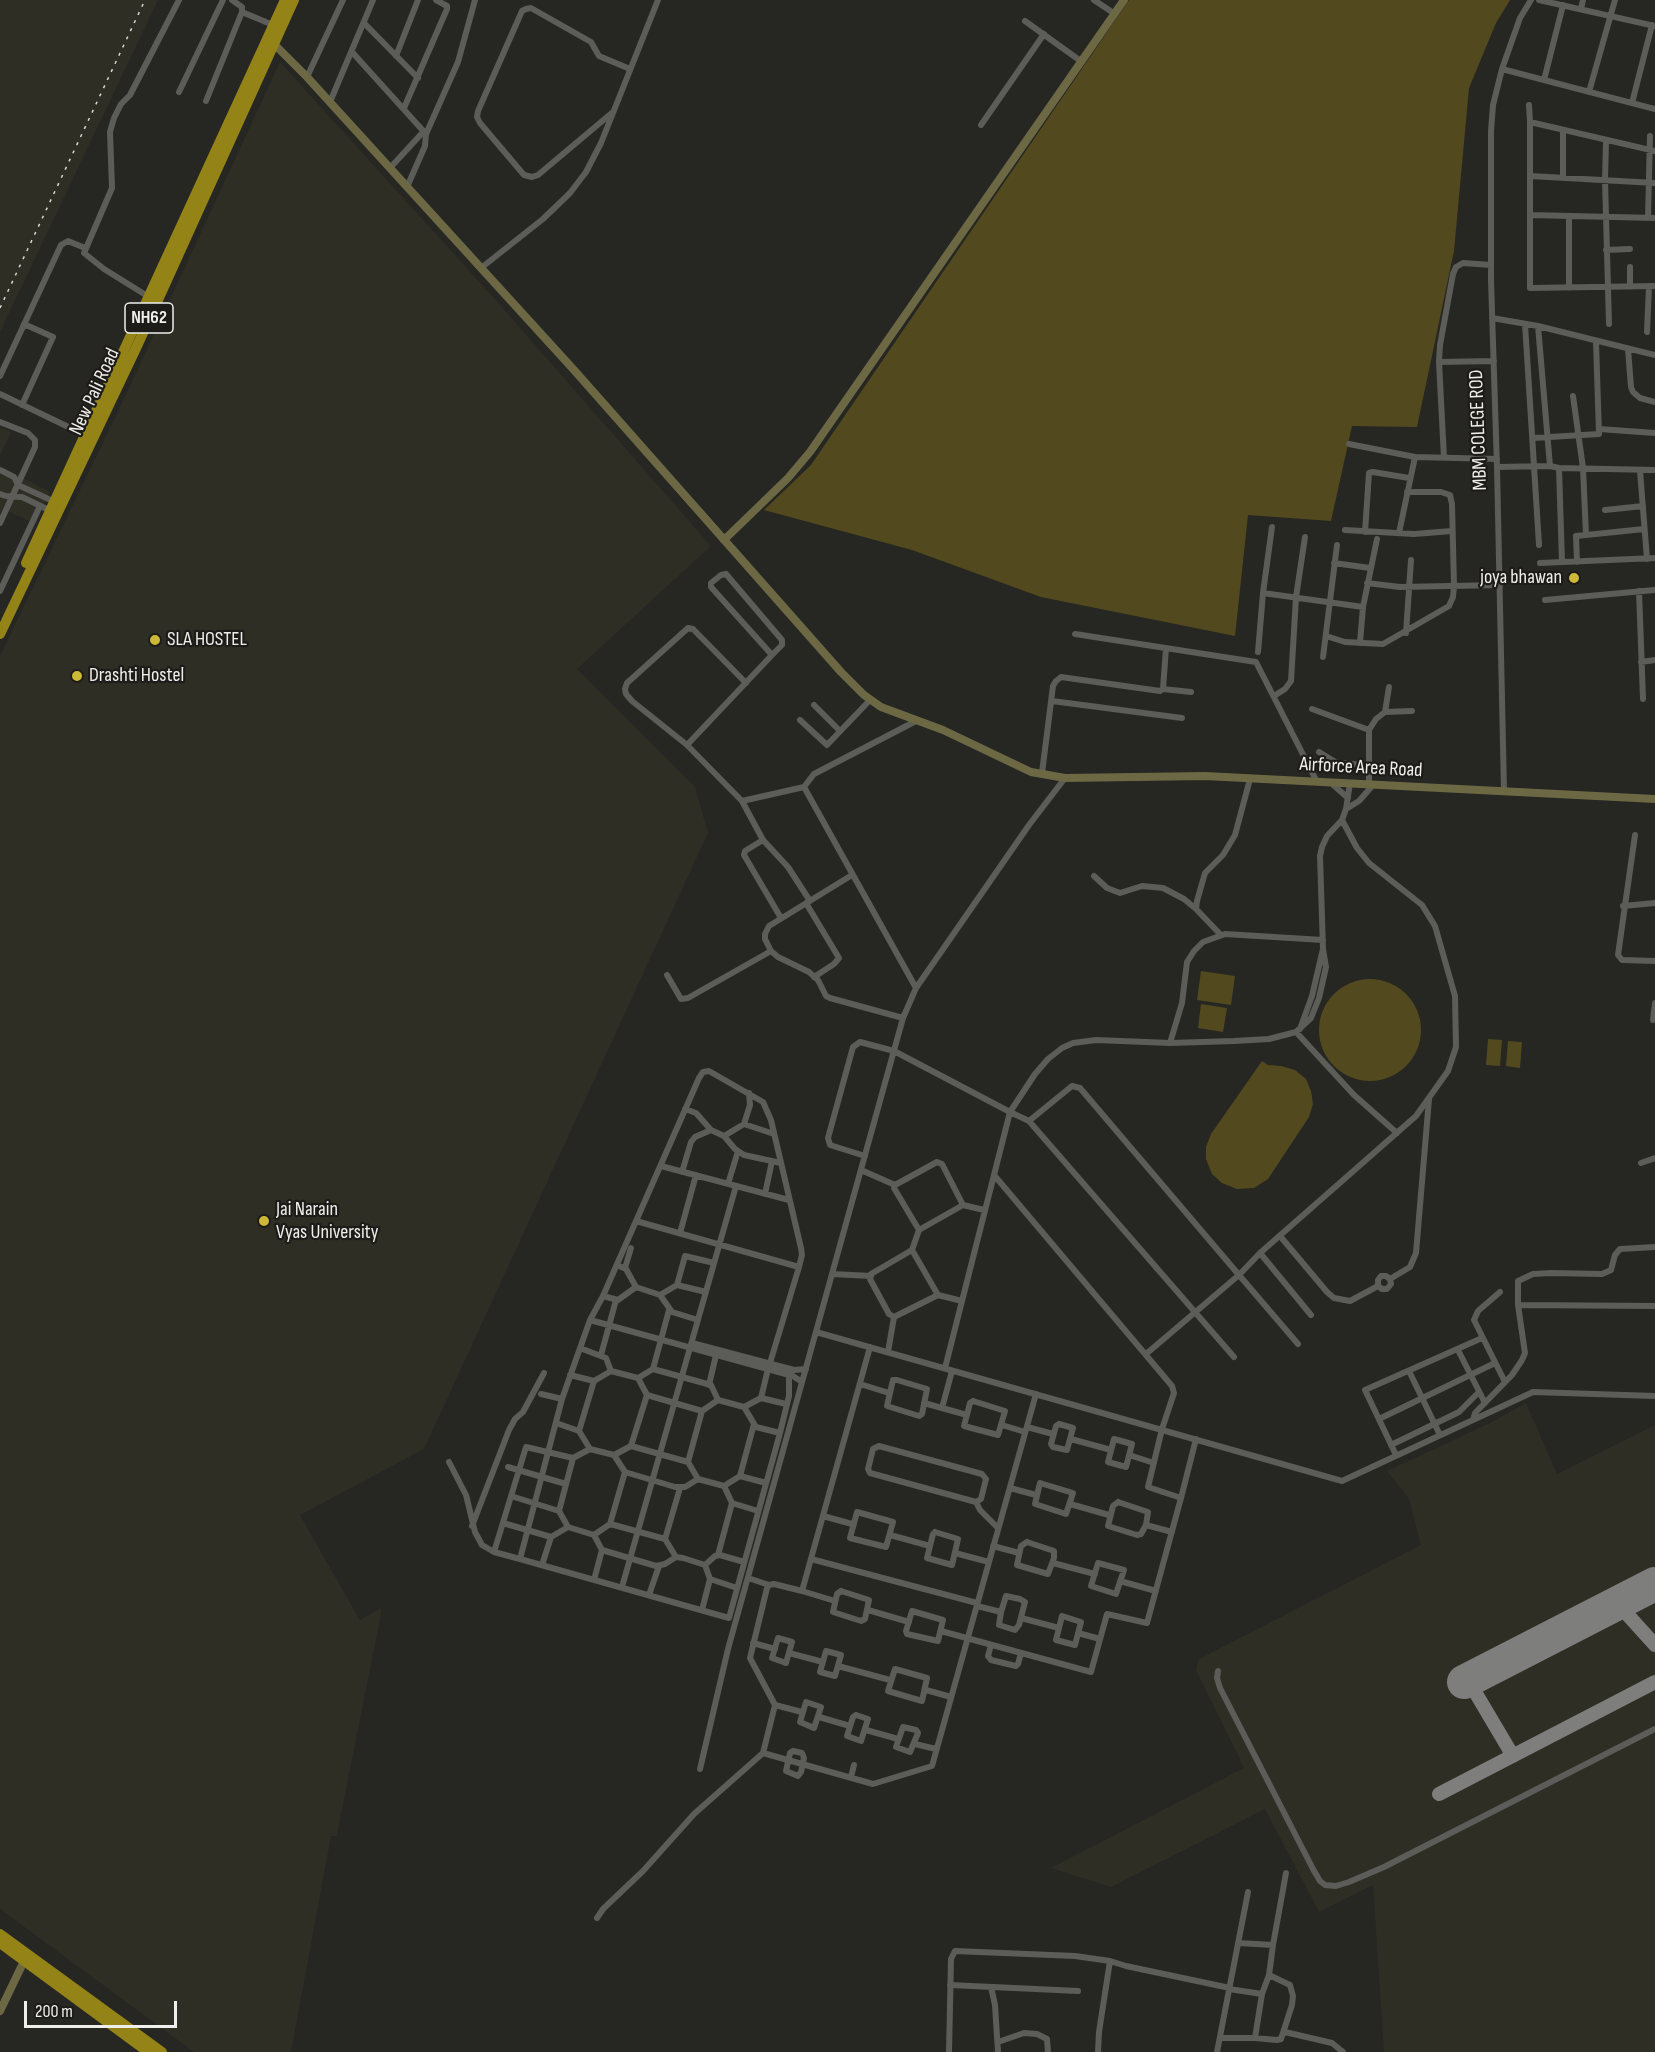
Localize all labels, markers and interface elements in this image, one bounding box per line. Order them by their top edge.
road number: NH62 [125,303,173,333]
street label: New Pali Road [65,345,125,439]
street label: MBM COLEGE ROD [1465,369,1493,491]
place label: joya bhawan [1480,566,1562,590]
marker: joya bhawan [1567,571,1581,585]
place label: SLA HOSTEL [167,628,247,652]
marker: SLA HOSTEL [148,633,162,647]
place label: Drashti Hostel [89,664,184,688]
marker: Drashti Hostel [70,669,84,683]
street label: Airforce Area Road [1299,753,1423,783]
place label: Jai Narain Vyas University [276,1198,378,1245]
marker: Jai Narain Vyas University [257,1214,271,1228]
scale bar [27,1989,180,2027]
text: 200 m [35,2001,73,2022]

